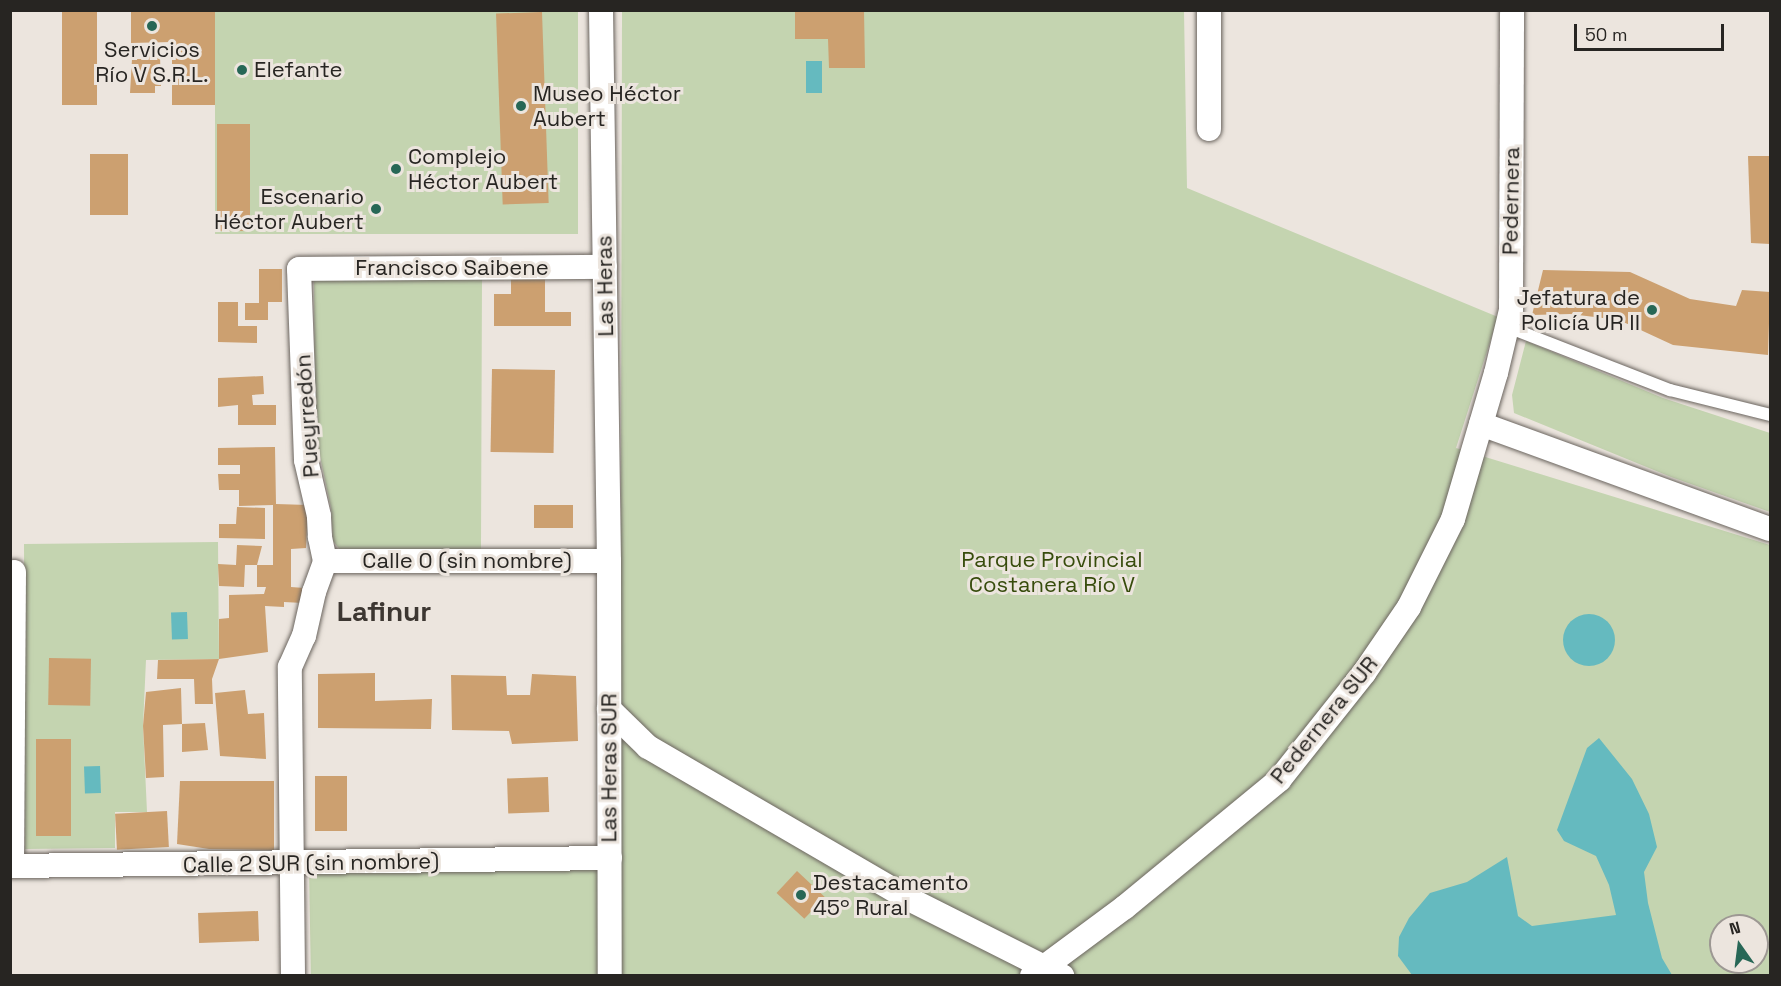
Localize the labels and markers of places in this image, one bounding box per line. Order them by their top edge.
marker: Servicios Río V S.R.L. [145,19,159,33]
place label: Servicios Río V S.R.L. [95,36,209,88]
place label: Elefante [254,57,342,83]
marker: Elefante [235,63,249,77]
place label: Museo Héctor Aubert [533,80,681,132]
marker: Museo Héctor Aubert [514,99,528,113]
place label: Complejo Héctor Aubert [408,143,558,194]
marker: Complejo Héctor Aubert [389,162,403,176]
place label: Escenario Héctor Aubert [214,183,364,234]
marker: Escenario Héctor Aubert [369,202,383,216]
place label: Jefatura de Policía UR II [1516,284,1640,336]
marker: Jefatura de Policía UR II [1645,303,1659,317]
place label: Destacamento 45º Rural [813,869,969,920]
marker: Destacamento 45º Rural [794,888,808,902]

